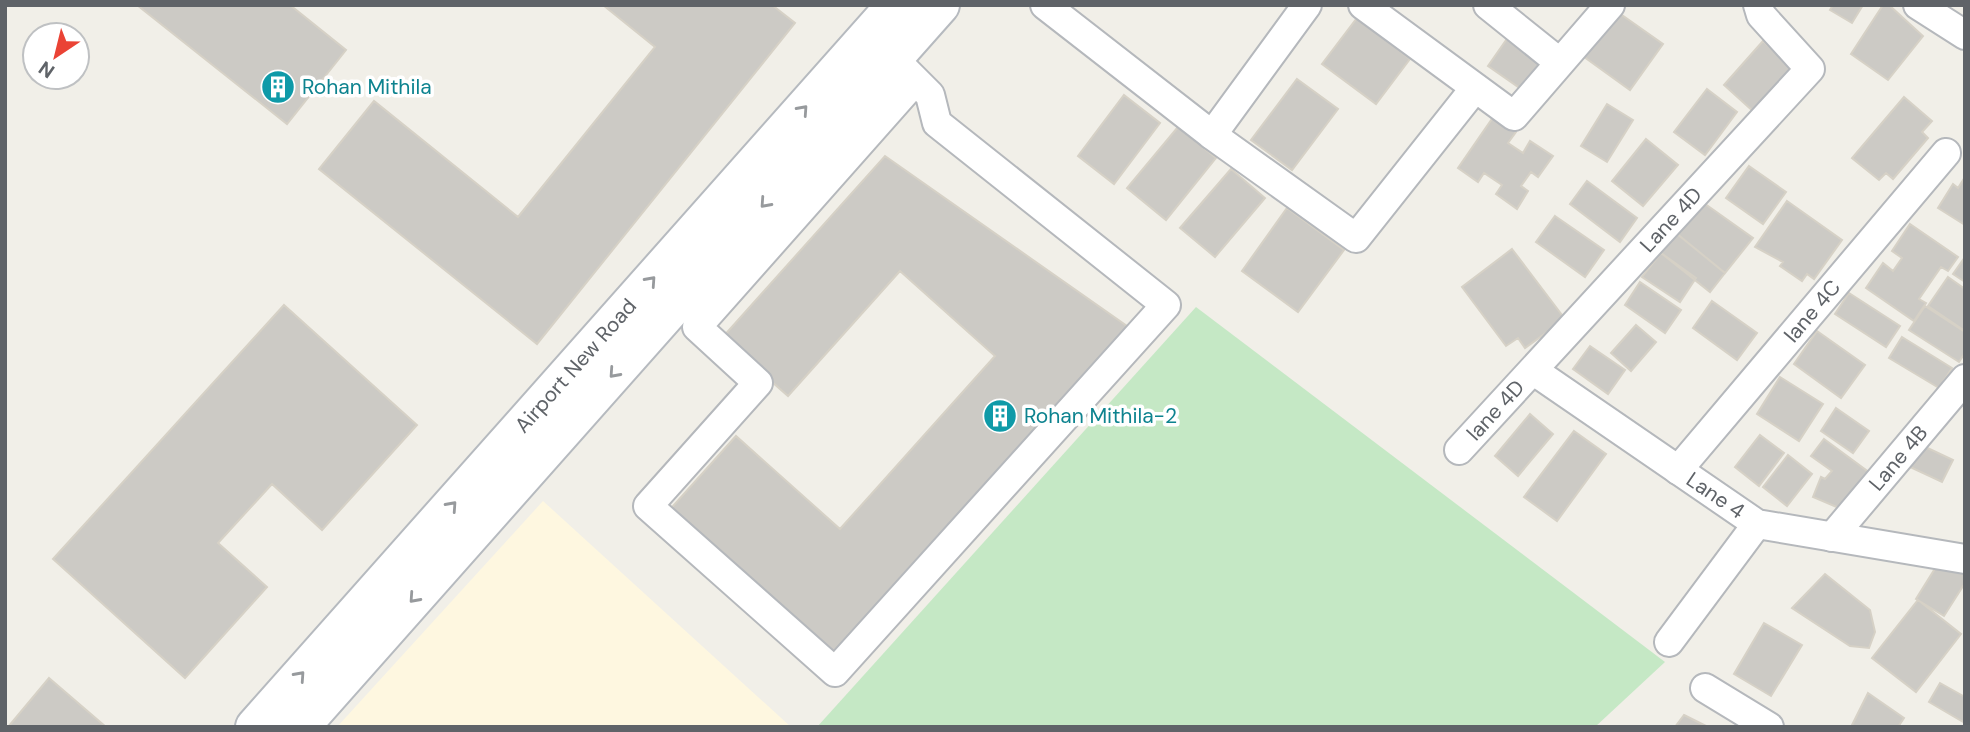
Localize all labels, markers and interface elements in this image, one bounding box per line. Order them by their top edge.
north arrow [21,21,91,91]
text: N [34,55,59,84]
building icon: Rohan Mithila [259,68,297,106]
place label: Rohan Mithila [302,73,432,101]
one-way arrow [794,106,807,119]
street label: Lane 4D [1634,181,1708,258]
one-way arrow [761,195,773,208]
street label: lane 4C [1778,274,1847,348]
one-way arrow [643,276,656,289]
street label: Airport New Road [509,293,643,439]
one-way arrow [610,365,622,378]
street label: lane 4D [1461,374,1531,447]
building icon: Rohan Mithila-2 [981,397,1019,435]
place label: Rohan Mithila-2 [1024,402,1177,430]
street label: Lane 4B [1863,420,1934,497]
street label: Lane 4 [1681,466,1750,525]
one-way arrow [443,501,456,514]
one-way arrow [410,590,422,603]
one-way arrow [292,671,305,684]

